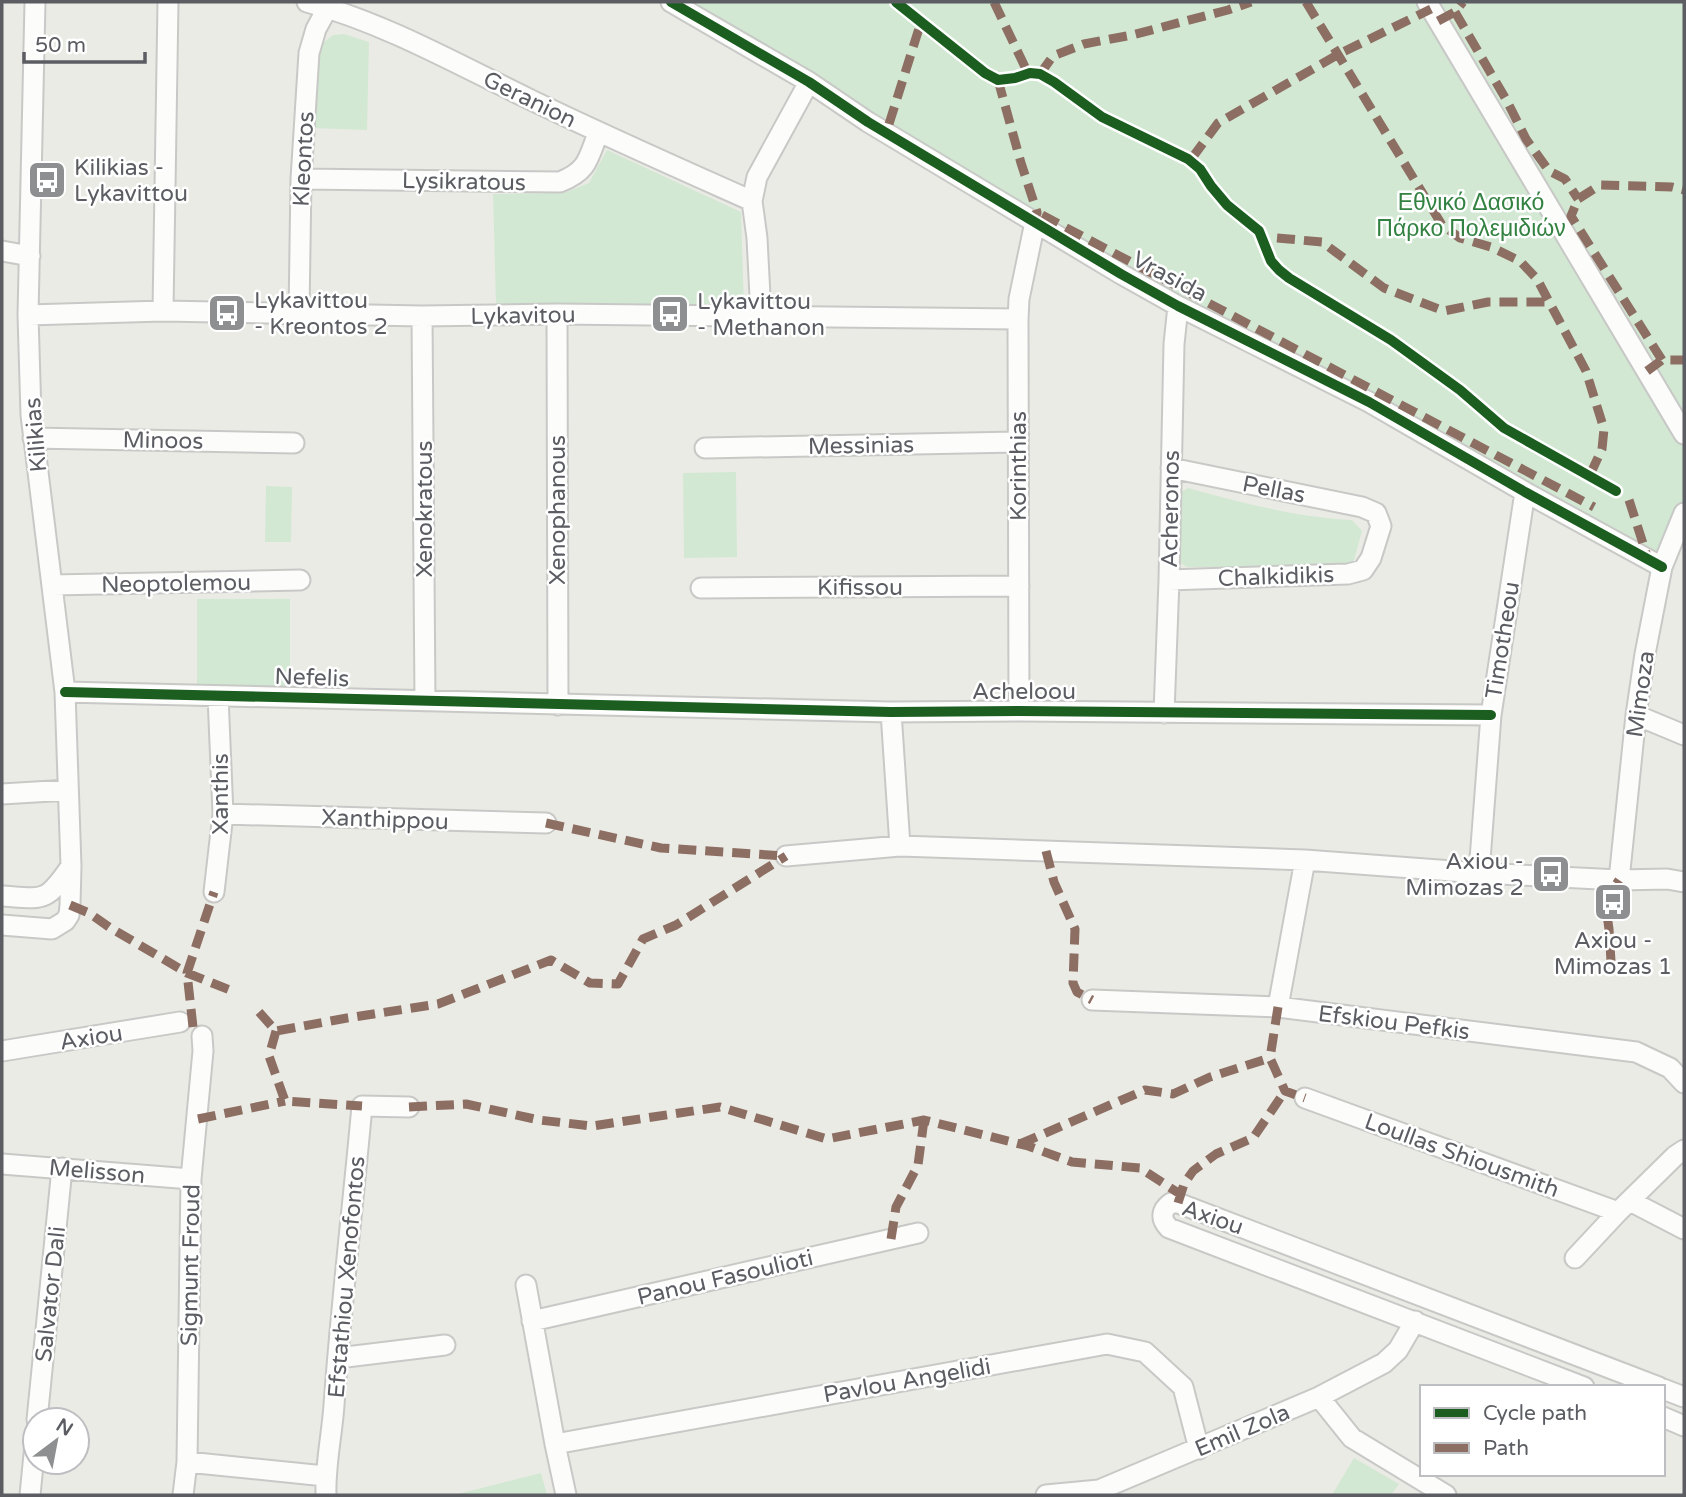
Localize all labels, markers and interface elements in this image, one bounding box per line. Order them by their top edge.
scale bar [24,21,145,65]
text: 50 m [35,33,86,58]
street label: Geranion [479,65,581,134]
street label: Kleontos [288,111,320,207]
place label: Kilikias - Lykavittou [74,154,188,208]
bus stop icon: Kilikias - Lykavittou [26,159,68,201]
street label: Lysikratous [402,167,526,197]
park label: Εθνικό Δασικό Πάρκο Πολεμιδιών [1376,189,1566,243]
street label: Vrasida [1127,246,1212,308]
place label: Lykavittou - Kreontos 2 [254,287,388,341]
place label: Lykavittou - Methanon [697,288,825,342]
bus stop icon: Lykavittou - Kreontos 2 [206,292,248,334]
bus stop icon: Lykavittou - Methanon [649,293,691,335]
street label: Lykavitou [470,301,576,331]
street label: Kilikias [19,396,53,473]
street label: Korinthias [1005,411,1033,521]
street label: Minoos [122,426,204,456]
street label: Messinias [808,431,914,461]
street label: Xenophanous [544,435,572,585]
street label: Xenokratous [411,440,439,578]
street label: Acheronos [1156,450,1186,568]
street label: Pellas [1240,470,1308,510]
street label: Chalkidikis [1217,561,1335,593]
street label: Neoptolemou [101,569,251,599]
street label: Kifissou [817,574,903,602]
street label: Timotheou [1480,580,1526,701]
street label: Mimoza [1621,649,1661,739]
street label: Nefelis [274,663,350,693]
street label: Acheloou [972,678,1076,706]
street label: Xanthis [207,753,235,835]
street label: Xanthippou [321,804,449,836]
place label: Axiou - Mimozas 2 [1405,848,1524,902]
bus stop icon: Axiou - Mimozas 2 [1530,853,1572,895]
bus stop icon: Axiou - Mimozas 1 [1592,881,1634,923]
place label: Axiou - Mimozas 1 [1554,927,1672,981]
street label: Efskiou Pefkis [1316,1000,1471,1046]
street label: Axiou [58,1019,125,1057]
street label: Loullas Shiousmith [1361,1108,1563,1204]
street label: Melisson [48,1154,146,1190]
street label: Efstathiou Xenofontos [322,1155,372,1399]
street label: Sigmunt Froud [176,1184,206,1346]
street label: Axiou [1178,1194,1247,1241]
street label: Salvator Dali [30,1225,72,1363]
street label: Panou Fasoulioti [634,1244,816,1312]
street label: Pavlou Angelidi [821,1352,993,1410]
legend [1420,1385,1665,1476]
street label: Emil Zola [1191,1398,1294,1463]
text: Cycle path [1483,1401,1587,1426]
north arrow [21,1406,91,1476]
text: N [52,1414,77,1441]
text: Path [1483,1436,1529,1461]

